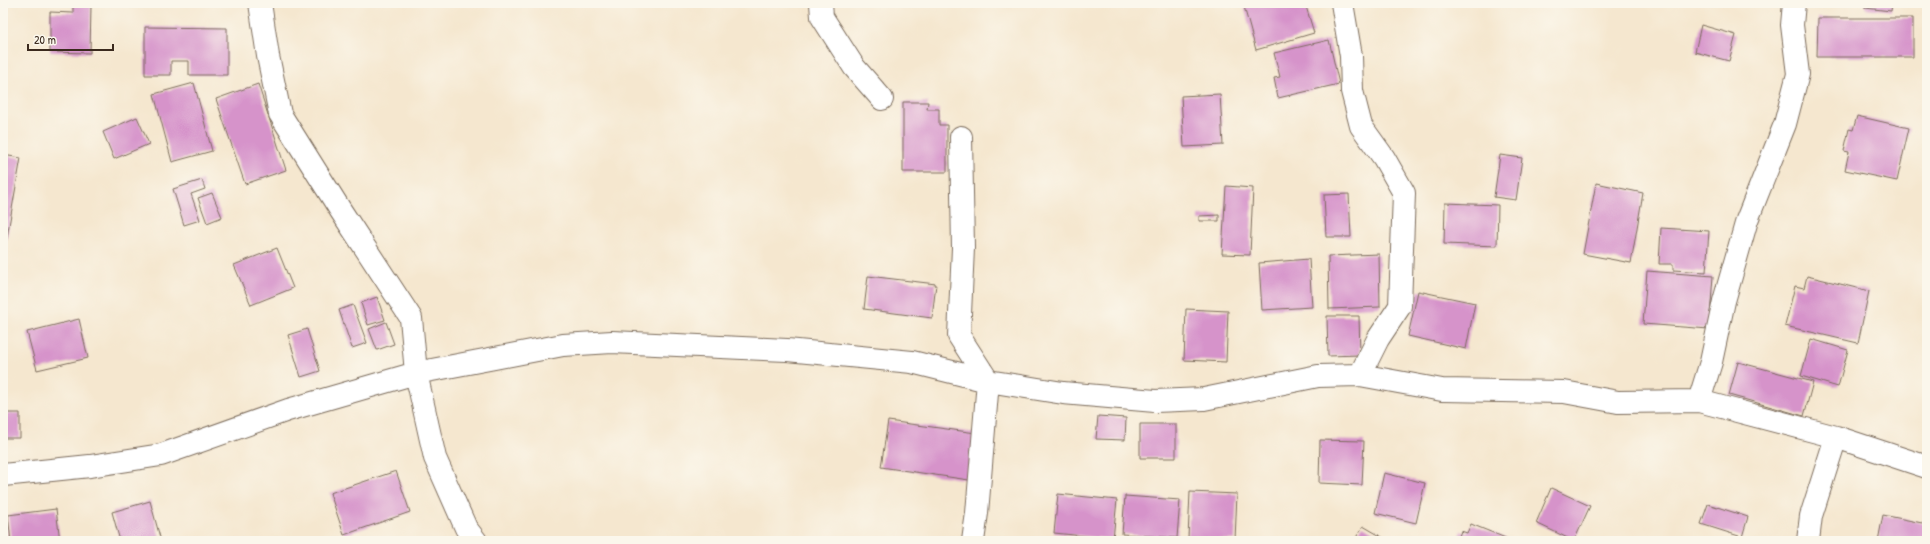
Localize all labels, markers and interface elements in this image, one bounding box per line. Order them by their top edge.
scale bar [28,26,113,52]
text: 20 m [34,31,56,48]

